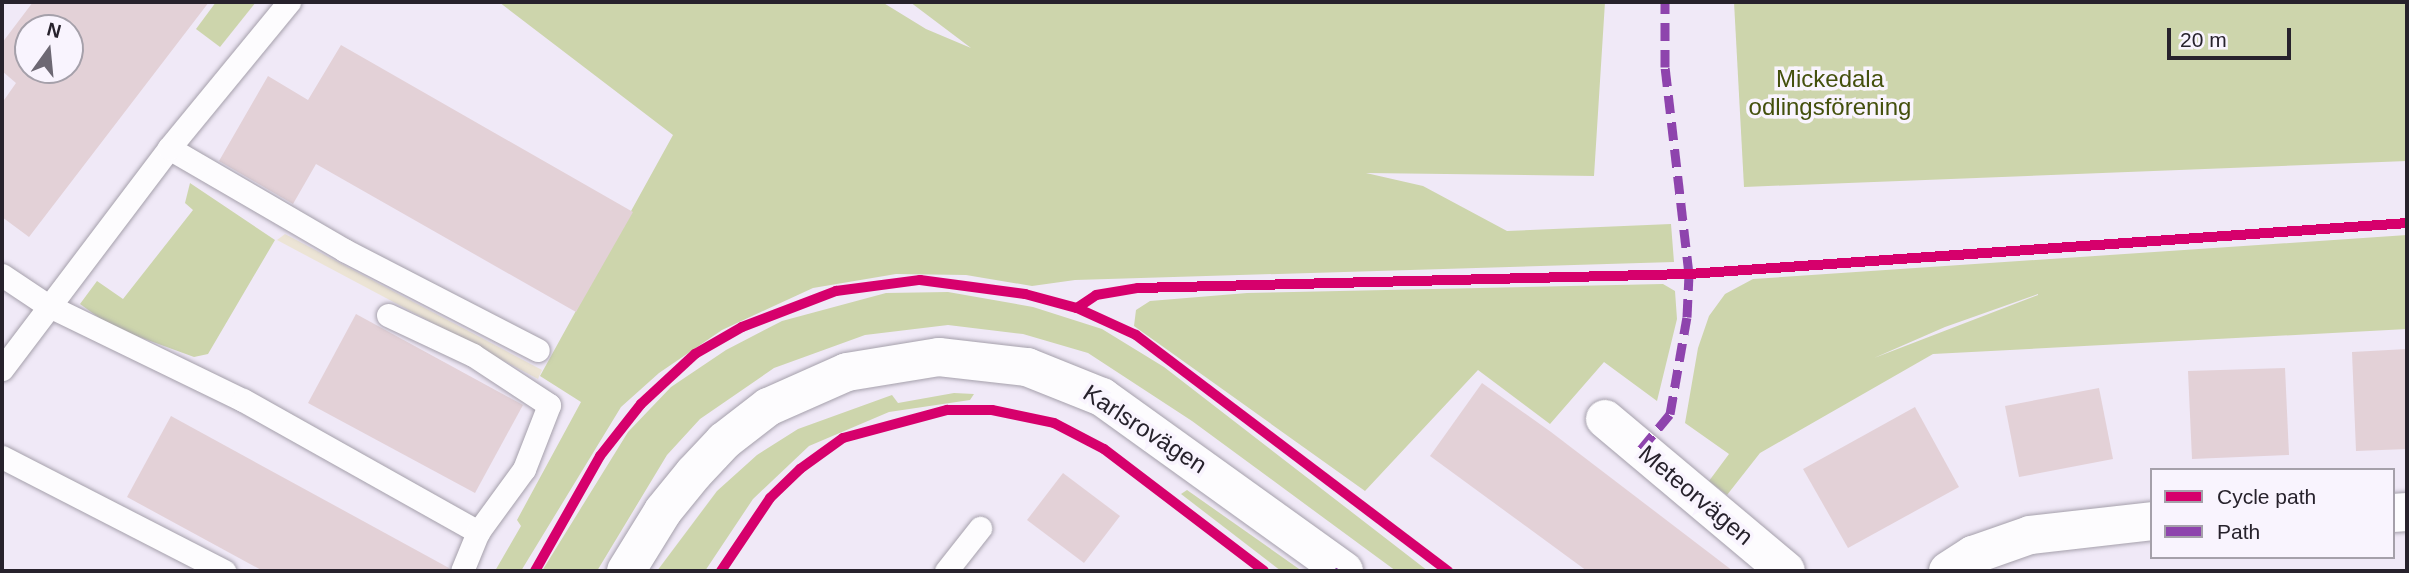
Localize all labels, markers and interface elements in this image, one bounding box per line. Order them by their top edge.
north arrow [14,14,84,84]
scale bar [2171,14,2295,58]
text: N [45,18,63,42]
text: 20 m [2180,28,2227,51]
park label: Mickedala odlingsförening [1749,65,1911,121]
street label: Karlsrovägen [1078,378,1212,480]
street label: Meteorvägen [1633,439,1759,551]
legend [2150,468,2395,559]
text: Cycle path [2217,485,2316,508]
text: Path [2217,520,2260,543]

